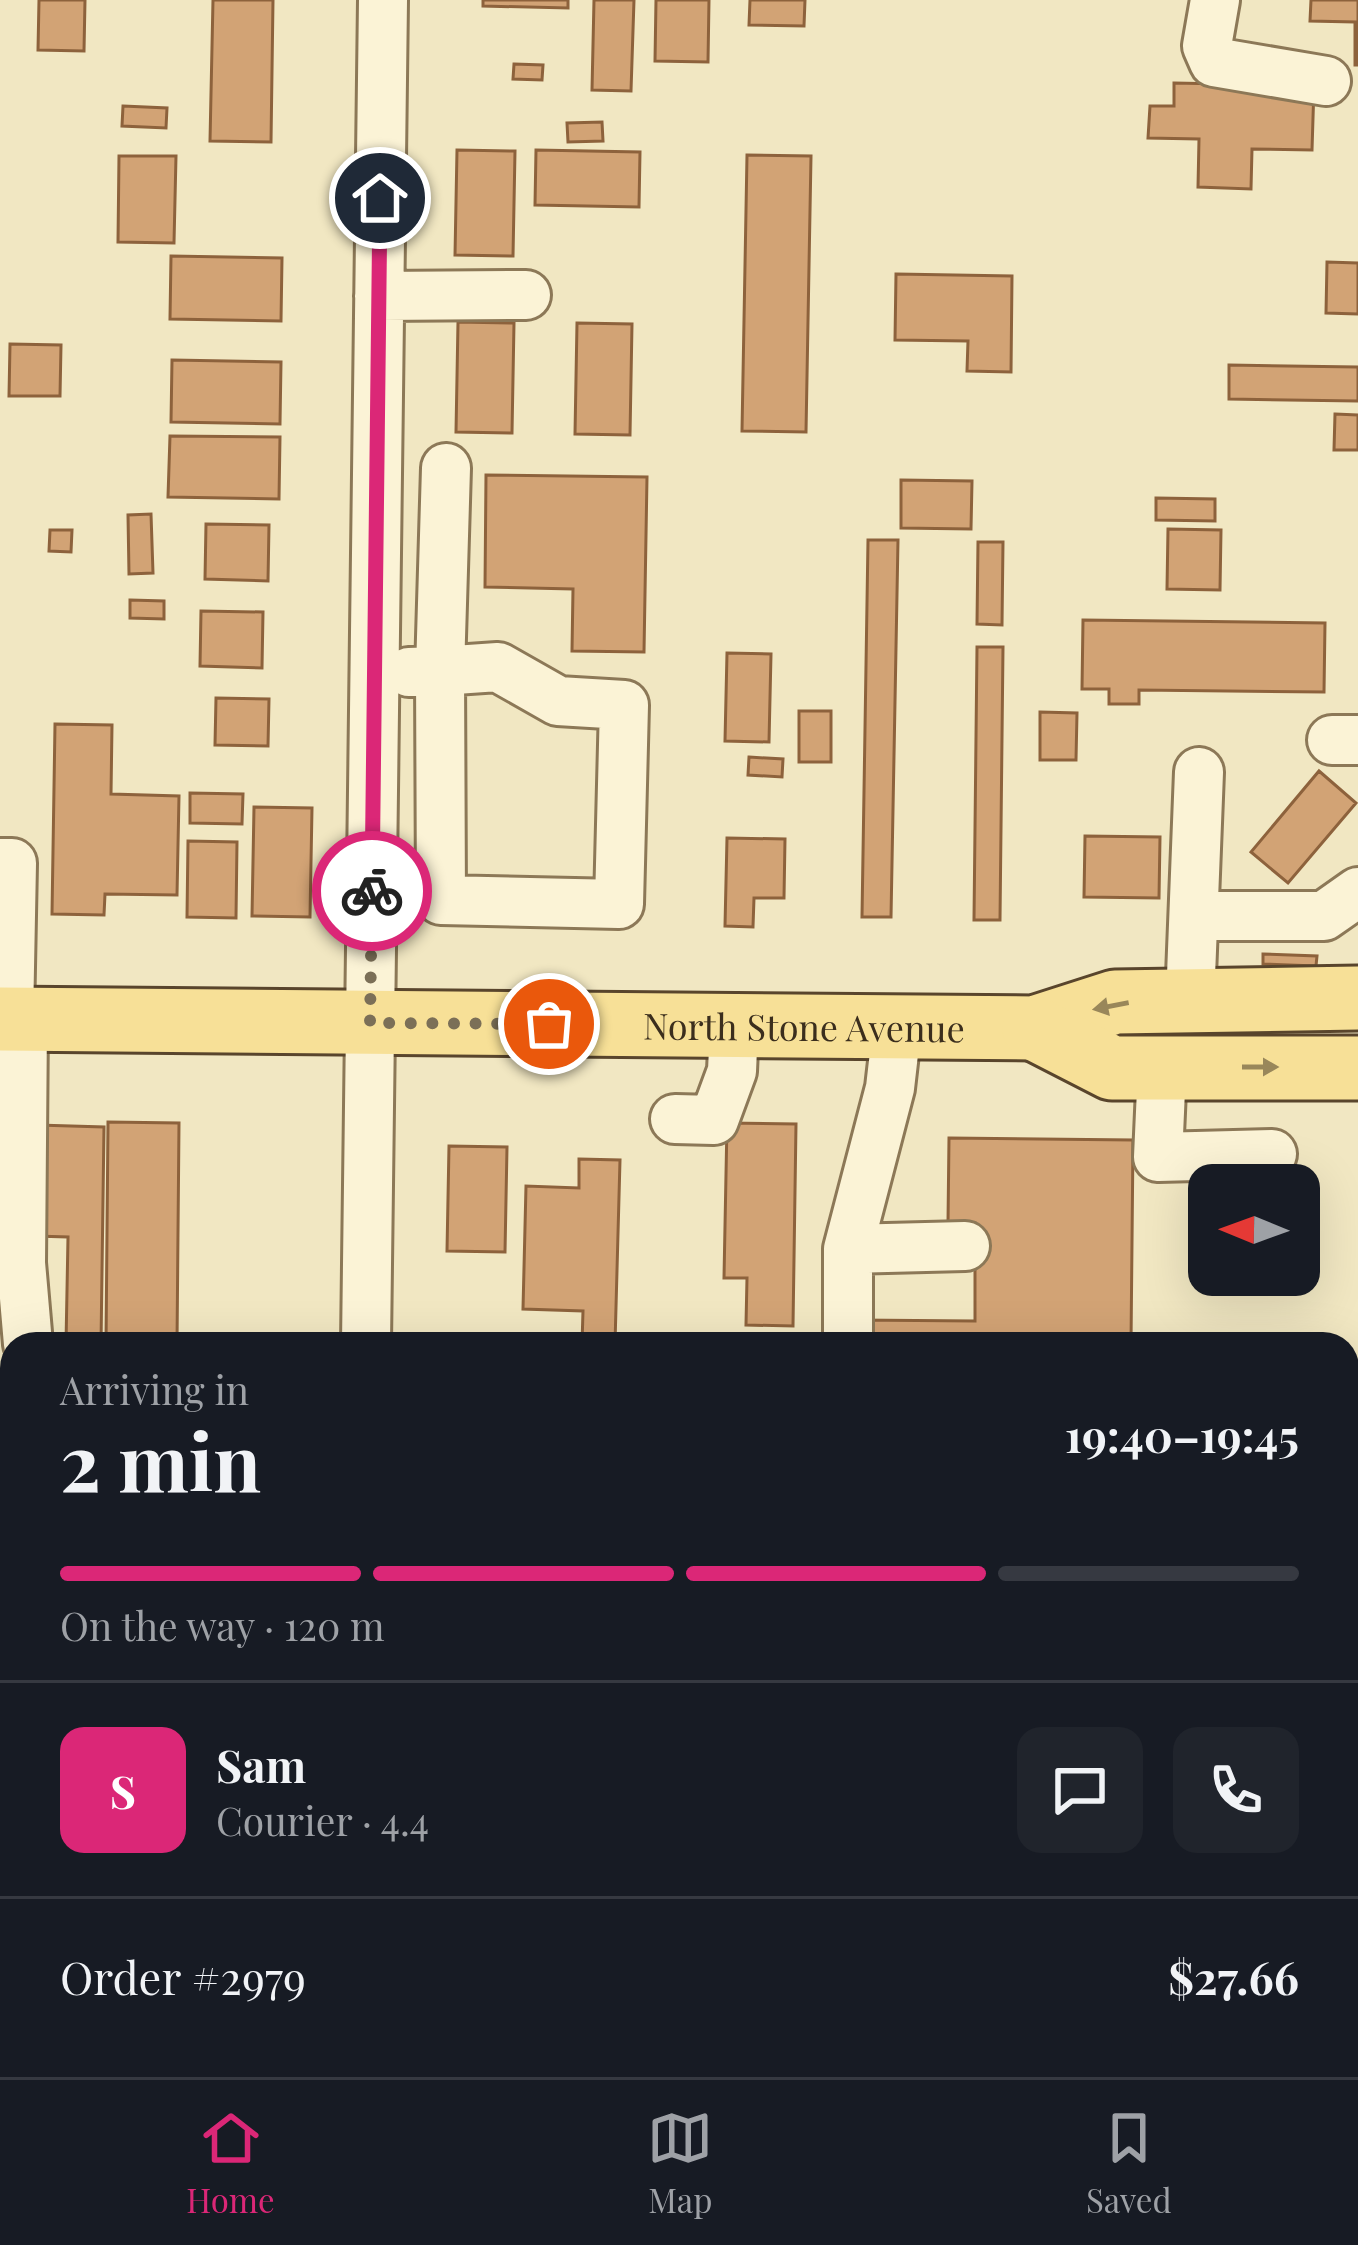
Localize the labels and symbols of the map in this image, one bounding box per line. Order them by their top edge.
pin [329,147,431,249]
courier [312,831,432,951]
pin [498,973,600,1075]
one-way arrow [1091,997,1129,1016]
street label: North Stone Avenue [643,1001,965,1051]
one-way arrow [1242,1057,1280,1077]
north arrow [1188,1164,1320,1296]

